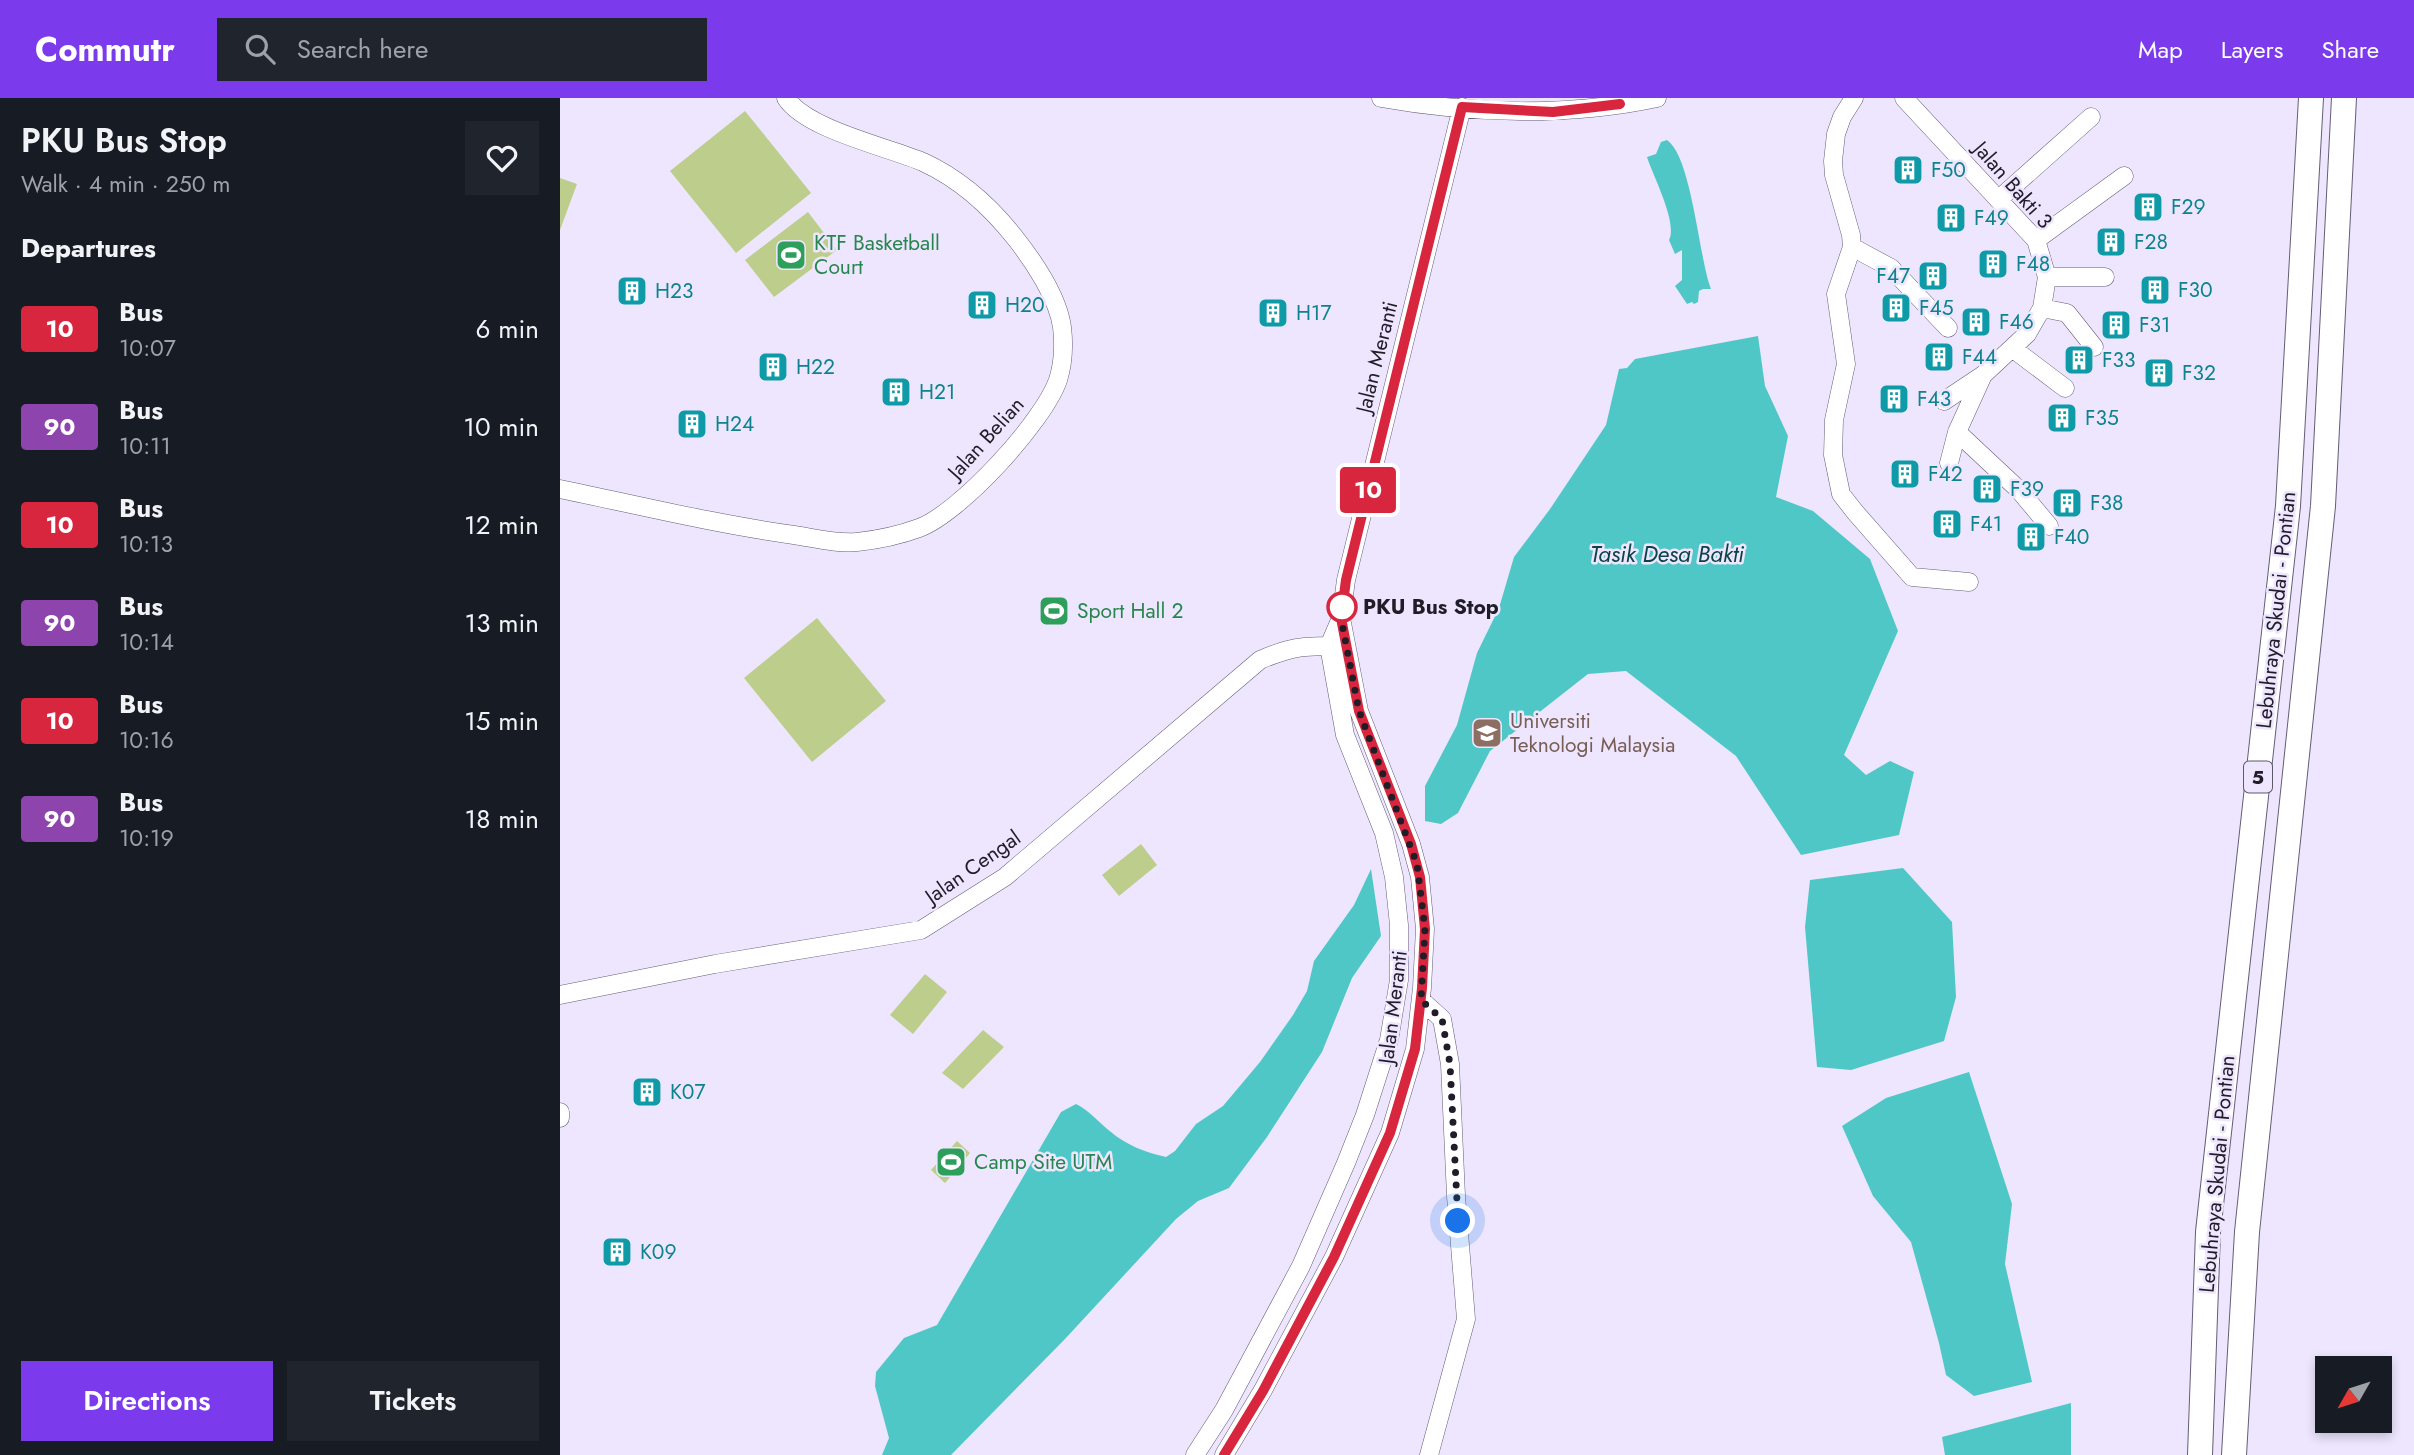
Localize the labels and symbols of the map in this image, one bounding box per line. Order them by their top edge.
street label: Jalan Bakti 3 [1965,133,2059,235]
building icon: F50 [1891,153,1925,187]
place label: F50 [1931,155,1966,185]
building icon: F29 [2131,190,2165,224]
place label: F29 [2171,192,2206,222]
building icon: F49 [1934,201,1968,235]
place label: F49 [1974,203,2009,233]
building icon: F28 [2094,225,2128,259]
place label: F28 [2134,227,2168,257]
place label: KTF Basketball Court [814,228,940,282]
sports icon: KTF Basketball Court [774,238,808,272]
building icon: F48 [1976,247,2010,281]
place label: F48 [2016,249,2050,279]
building icon: F47 [1916,259,1950,293]
place label: F47 [1876,261,1910,291]
building icon: F30 [2138,273,2172,307]
building icon: H23 [615,274,649,308]
place label: F30 [2178,275,2213,305]
place label: H23 [655,276,693,306]
building icon: H20 [965,288,999,322]
place label: H20 [1005,290,1045,320]
building icon: F45 [1879,291,1913,325]
place label: F45 [1919,293,1954,323]
building icon: H17 [1256,296,1290,330]
place label: H17 [1296,298,1332,328]
street label: Jalan Meranti [1348,298,1405,419]
building icon: F46 [1959,305,1993,339]
place label: F46 [1999,307,2034,337]
building icon: F31 [2099,308,2133,342]
place label: F31 [2139,310,2170,340]
building icon: F44 [1922,340,1956,374]
place label: F44 [1962,342,1997,372]
building icon: F33 [2062,343,2096,377]
place label: F33 [2102,345,2135,375]
building icon: H22 [756,350,790,384]
place label: H22 [796,352,835,382]
building icon: F32 [2142,356,2176,390]
place label: F32 [2182,358,2216,388]
building icon: H21 [879,375,913,409]
place label: H21 [919,377,955,407]
building icon: F43 [1877,382,1911,416]
place label: F43 [1917,384,1951,414]
street label: Jalan Belian [939,390,1031,488]
building icon: F35 [2045,401,2079,435]
place label: F35 [2085,403,2119,433]
building icon: H24 [675,407,709,441]
place label: H24 [715,409,754,439]
building icon: F42 [1888,457,1922,491]
place label: F42 [1928,459,1963,489]
line badge: 10 [1336,467,1400,513]
building icon: F39 [1970,472,2004,506]
place label: F39 [2010,474,2044,504]
building icon: F38 [2050,486,2084,520]
place label: F38 [2090,488,2123,518]
street label: Lebuhraya Skudai - Pontian [2249,490,2303,730]
building icon: F41 [1930,507,1964,541]
place label: F41 [1970,509,2002,539]
building icon: F40 [2014,520,2048,554]
place label: F40 [2054,522,2089,552]
water label: Tasik Desa Bakti [1590,537,1745,571]
marker: PKU Bus Stop [1327,592,1357,622]
place label: PKU Bus Stop [1363,592,1499,622]
sports icon: Sport Hall 2 [1037,594,1071,628]
place label: Sport Hall 2 [1077,596,1184,626]
place label: Universiti Teknologi Malaysia [1510,706,1675,760]
school or university icon: Universiti Teknologi Malaysia [1470,716,1504,750]
road number: 5 [2244,762,2272,792]
street label: Jalan Cengal [917,823,1027,913]
street label: Jalan Meranti [1371,949,1415,1068]
street label: Lebuhraya Skudai - Pontian [2192,1054,2242,1294]
building icon: K07 [630,1075,664,1109]
place label: K07 [670,1077,706,1107]
sports icon: Camp Site UTM [934,1145,968,1179]
place label: Camp Site UTM [974,1147,1112,1177]
your location [1440,1203,1475,1238]
building icon: K09 [600,1235,634,1269]
place label: K09 [640,1237,677,1267]
north arrow [2315,1356,2392,1433]

